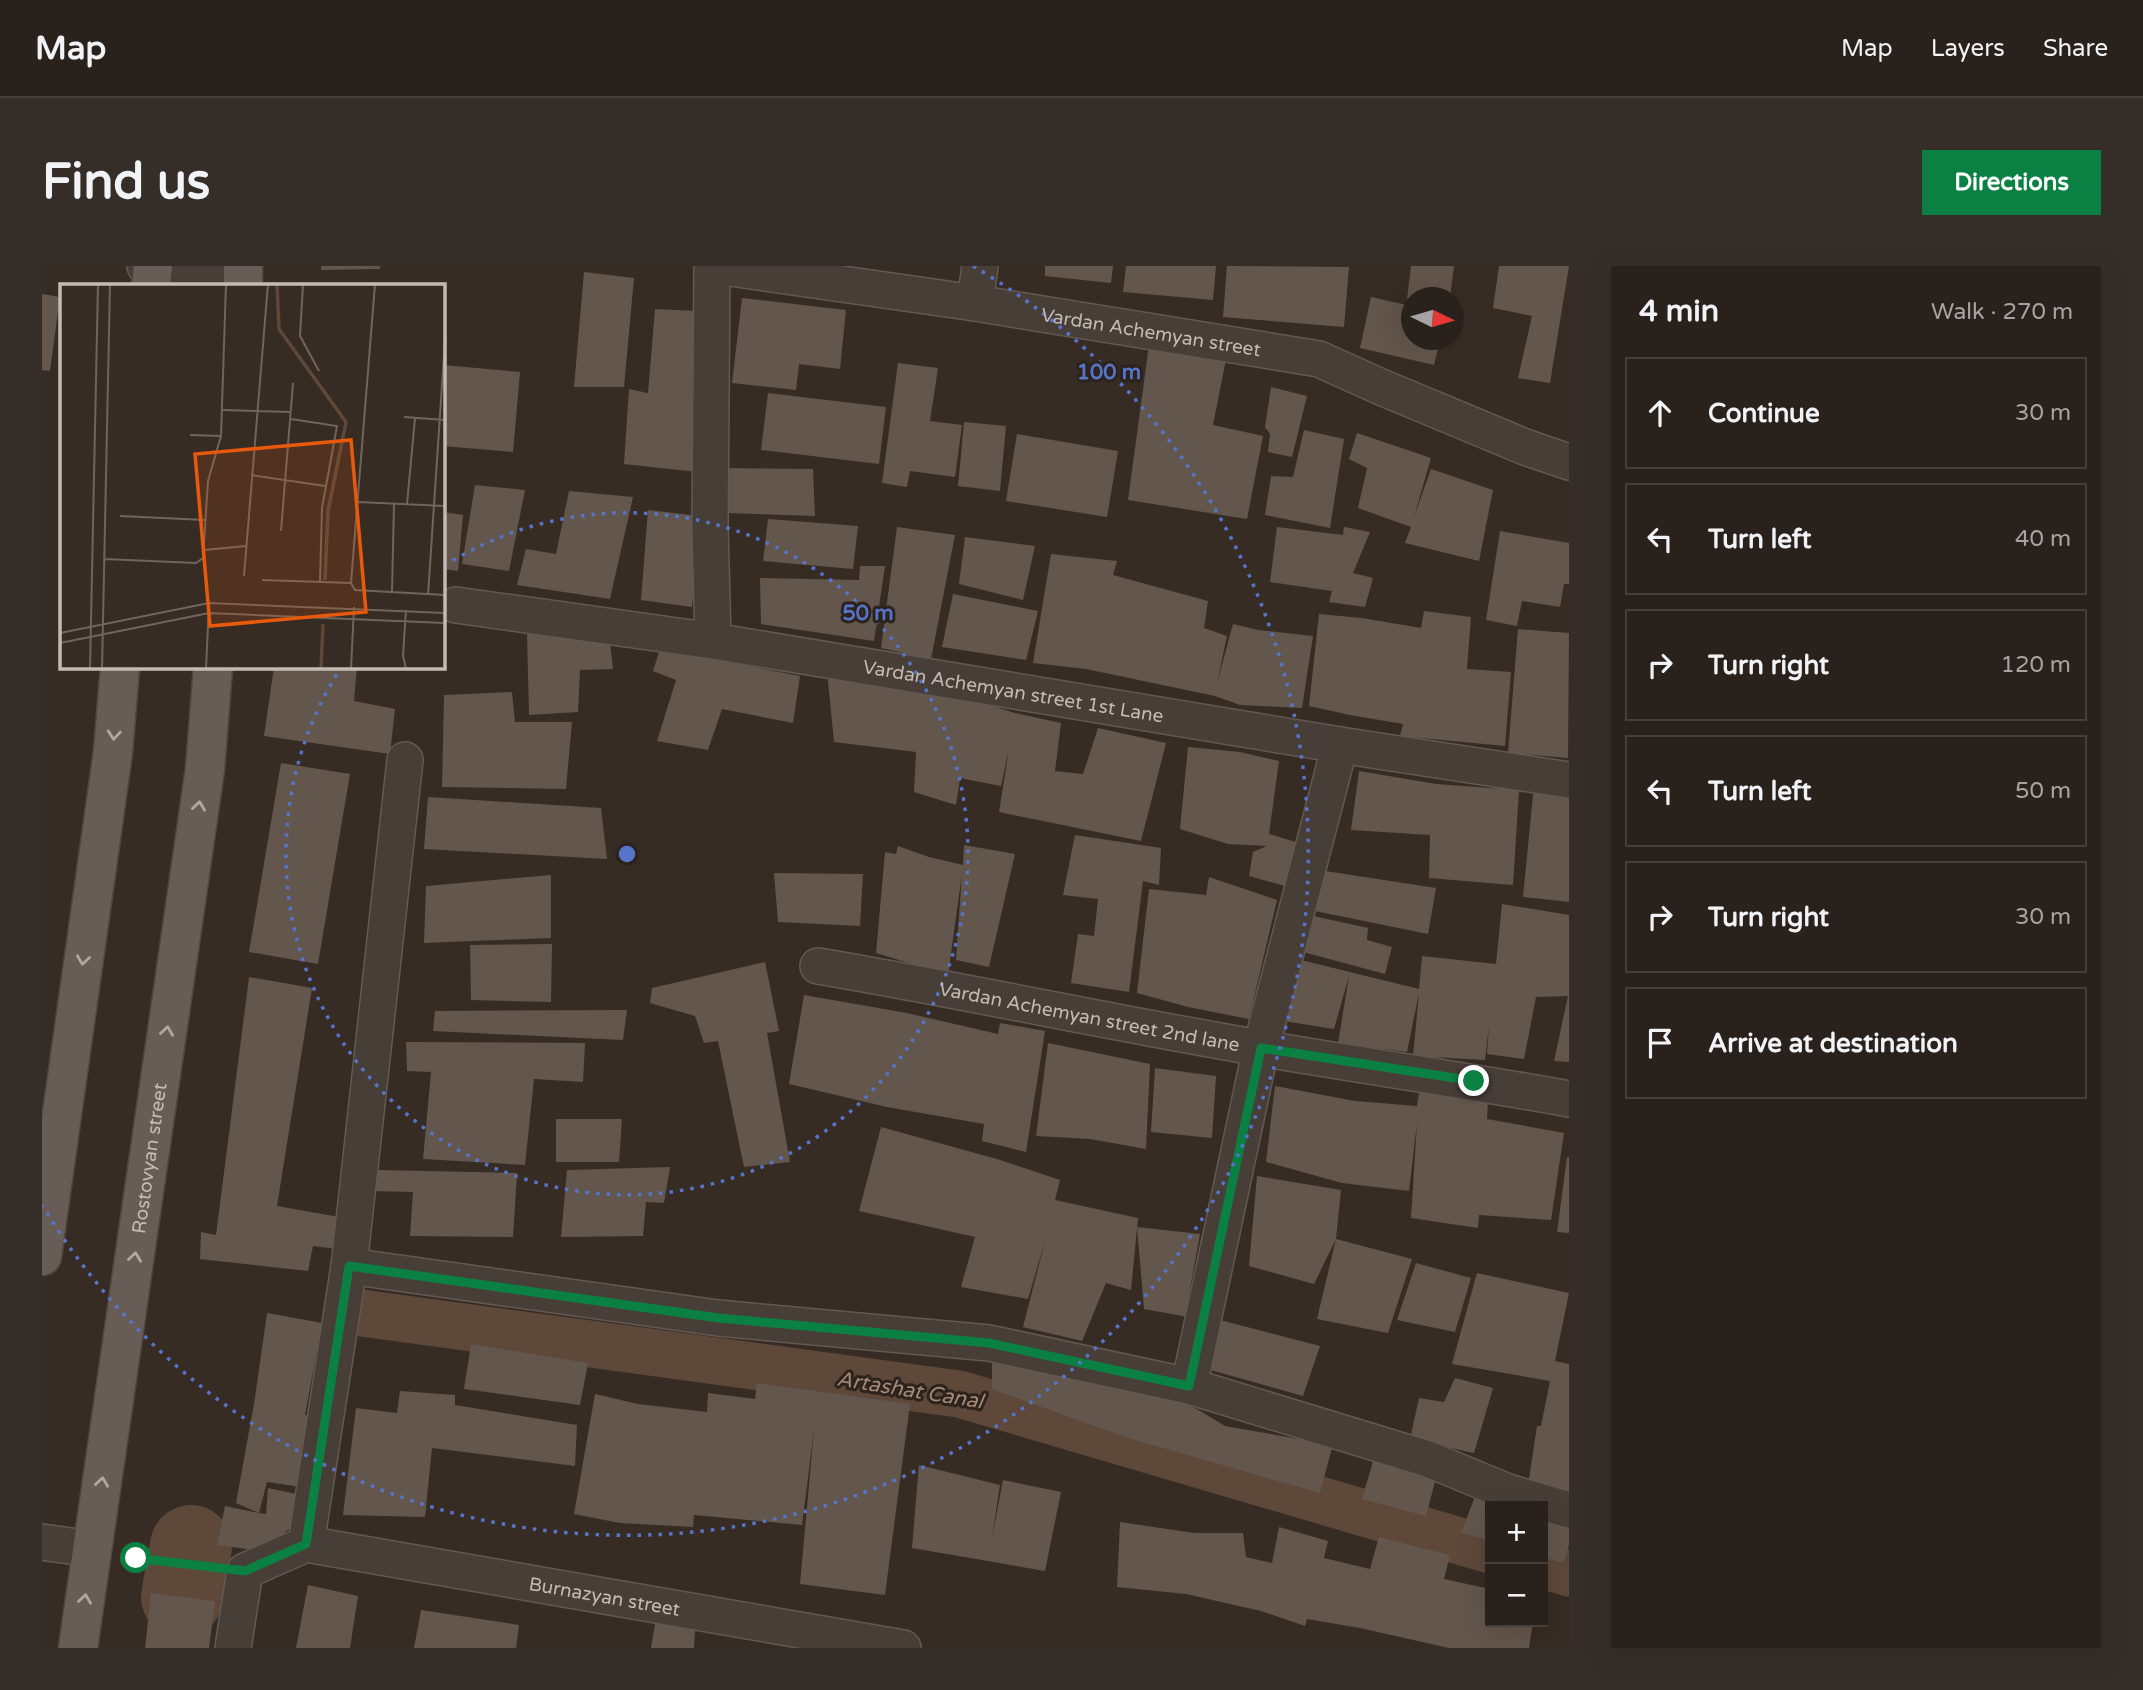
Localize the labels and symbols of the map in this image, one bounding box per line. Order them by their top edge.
inset map [60,284,444,668]
north arrow [1401,287,1464,350]
street label: Vardan Achemyan street [1039,304,1262,361]
text: 100 m [1077,360,1141,385]
text: 50 m [842,601,894,626]
street label: Vardan Achemyan street 1st Lane [861,656,1165,728]
one-way arrow [107,730,122,741]
one-way arrow [192,800,207,812]
centre of rings [615,842,639,866]
one-way arrow [76,954,91,966]
street label: Vardan Achemyan street 2nd lane [937,978,1241,1056]
one-way arrow [159,1026,174,1037]
route end [1458,1065,1489,1096]
street label: Rostovyan street [128,1081,172,1235]
one-way arrow [127,1251,142,1263]
water label: Artashat Canal [835,1367,987,1415]
one-way arrow [95,1476,110,1488]
route start [120,1542,151,1573]
street label: Burnazyan street [527,1573,682,1621]
one-way arrow [77,1593,92,1605]

